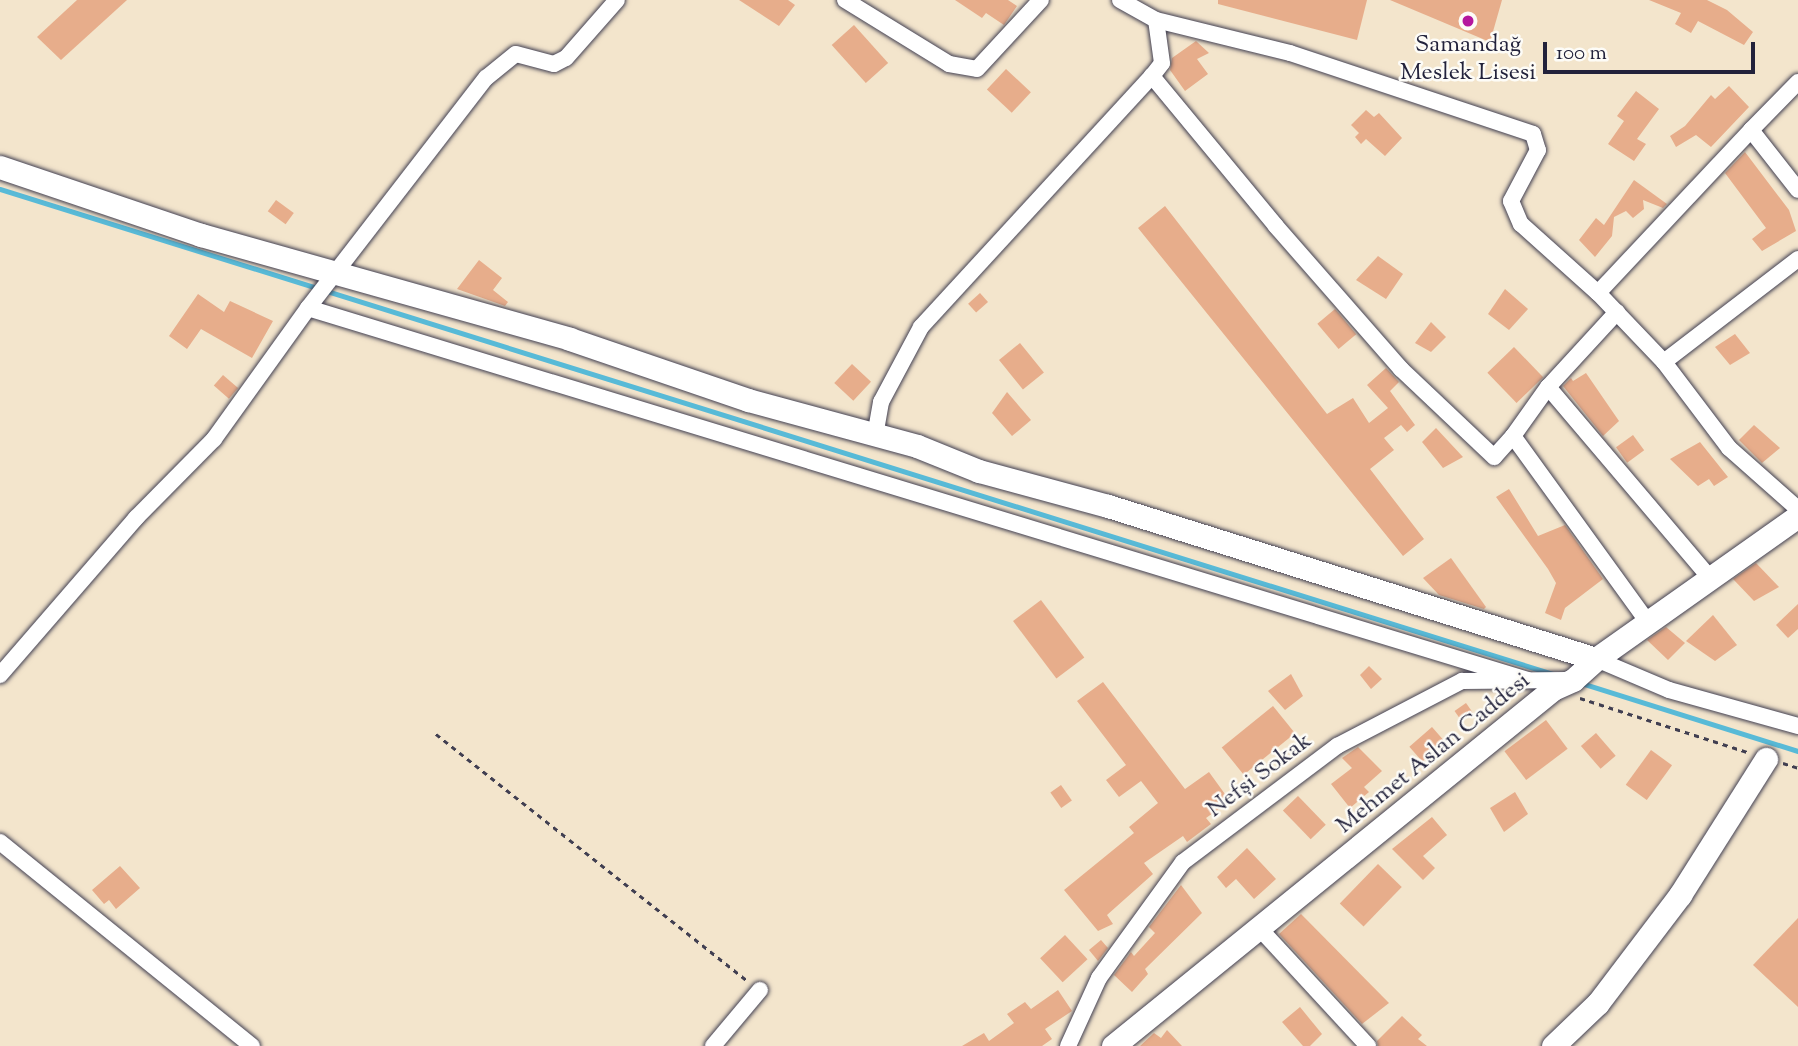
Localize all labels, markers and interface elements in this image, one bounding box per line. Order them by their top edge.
marker: Samandağ Meslek Lisesi [1460,13,1476,29]
scale bar [1546,28,1758,72]
place label: Samandağ Meslek Lisesi [1400,32,1536,88]
text: 100 m [1556,39,1607,69]
street label: Mehmet Aslan Caddesi [1331,667,1537,841]
street label: Nefşi Sokak [1202,727,1318,825]

